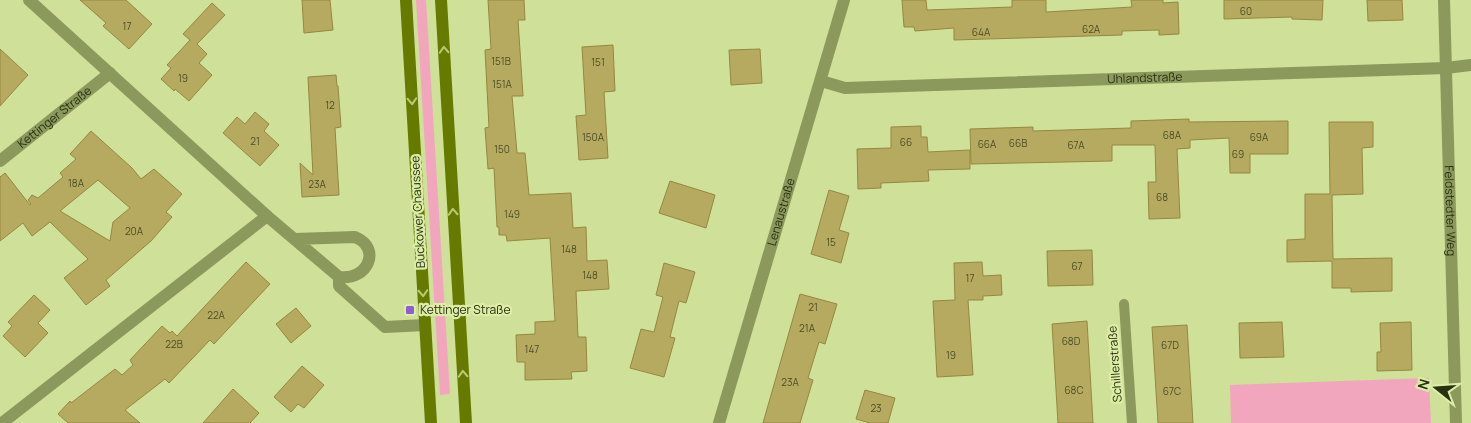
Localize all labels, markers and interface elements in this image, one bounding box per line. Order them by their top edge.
house number: 60 [1240,4,1252,18]
house number: 17 [123,19,131,33]
house number: 62A [1082,22,1101,36]
house number: 64A [972,25,991,39]
one-way arrow [438,46,449,54]
house number: 151B [491,54,511,68]
house number: 151 [591,55,605,69]
street label: Uhlandstraße [1107,68,1183,87]
house number: 19 [178,71,188,85]
house number: 151A [492,77,513,91]
street label: Kettinger Straße [14,82,95,152]
one-way arrow [406,97,417,105]
house number: 12 [325,98,335,112]
house number: 68A [1163,128,1182,142]
house number: 150A [582,130,605,144]
house number: 69A [1250,130,1269,144]
house number: 21 [250,134,260,148]
house number: 66 [900,135,912,149]
house number: 66B [1009,136,1027,150]
house number: 66A [978,137,997,151]
house number: 67A [1067,138,1085,152]
house number: 150 [494,142,510,156]
house number: 69 [1232,147,1244,161]
street label: Buckower Chaussee [406,155,429,269]
street label: Feldstedter Weg [1441,165,1460,257]
house number: 18A [68,176,85,190]
street label: Lenaustraße [763,176,799,248]
house number: 23A [308,177,326,191]
house number: 68 [1156,190,1168,204]
house number: 149 [504,207,520,221]
one-way arrow [448,208,459,216]
house number: 20A [125,224,144,238]
house number: 15 [826,235,836,249]
house number: 148 [561,242,577,256]
house number: 67 [1071,259,1083,273]
house number: 148 [582,268,598,282]
house number: 17 [966,271,974,285]
one-way arrow [417,289,428,297]
house number: 21 [808,300,818,314]
place label: Kettinger Straße [420,301,510,318]
marker: Kettinger Straße [404,304,416,316]
house number: 22A [207,308,225,322]
house number: 21A [799,321,816,335]
street label: Schillerstraße [1103,325,1126,403]
house number: 68D [1062,334,1081,348]
house number: 22B [165,337,183,351]
house number: 67D [1161,338,1179,352]
house number: 147 [525,342,539,356]
house number: 19 [946,348,956,362]
north arrow [1411,363,1461,413]
one-way arrow [458,370,469,378]
house number: 23A [781,375,799,389]
text: N [1413,376,1434,392]
house number: 68C [1064,383,1084,397]
house number: 67C [1163,384,1181,398]
house number: 23 [870,401,882,415]

